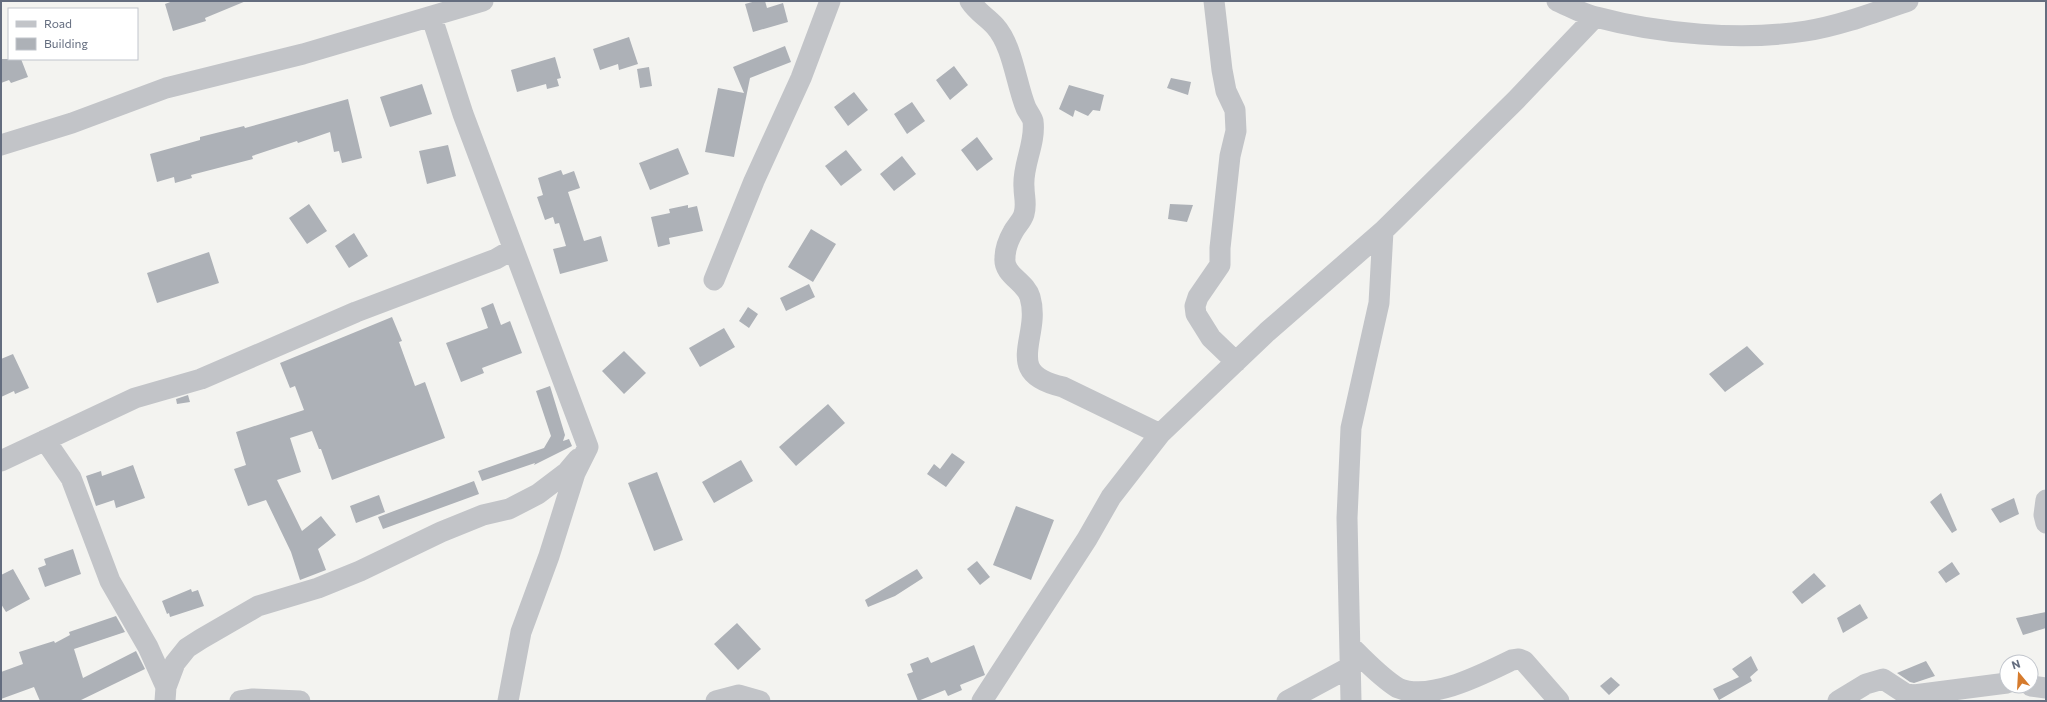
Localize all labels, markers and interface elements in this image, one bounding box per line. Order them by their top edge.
legend [8,8,138,60]
text: Road [44,16,72,30]
text: Building [44,36,88,50]
north arrow [1999,654,2039,694]
text: N [2010,657,2022,671]

